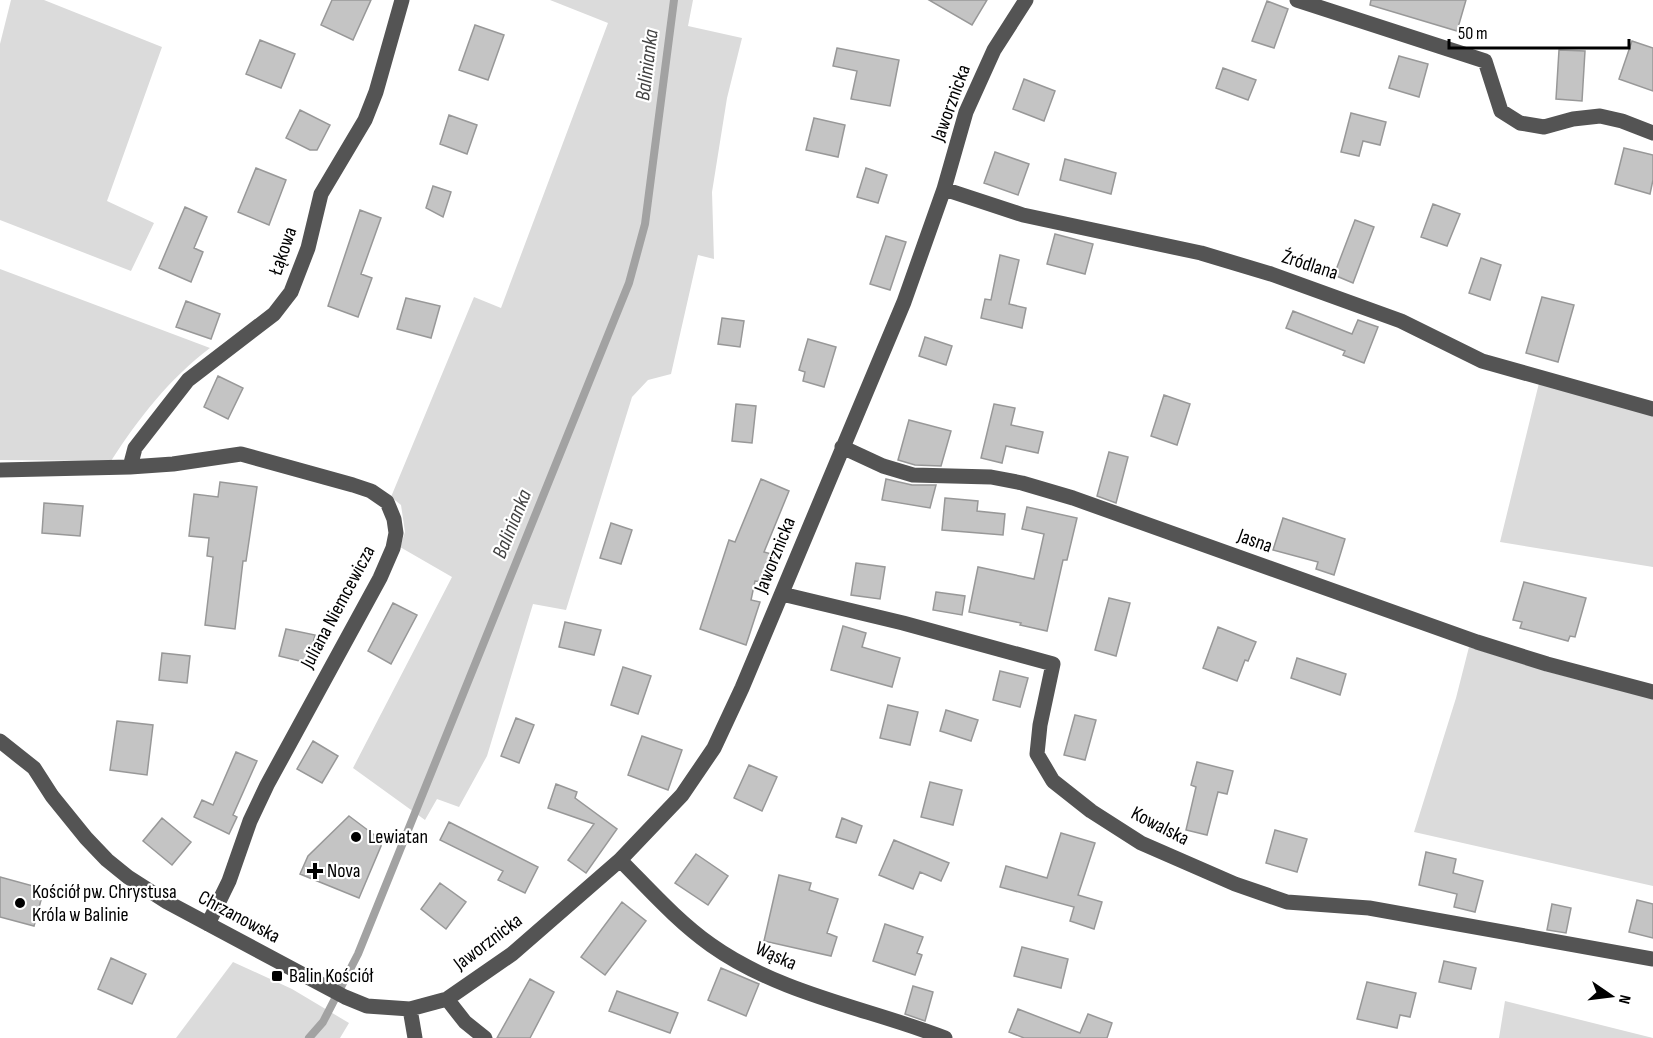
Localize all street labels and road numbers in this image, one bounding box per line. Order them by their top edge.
street label: Jaworznicka [926,61,976,145]
street label: Łąkowa [263,224,302,279]
street label: Źródlana [1279,245,1341,285]
street label: Jaworznicka [749,514,801,597]
street label: Jasna [1233,523,1276,558]
street label: Juliana Niemcewicza [295,541,380,673]
street label: Kowalska [1127,801,1193,851]
street label: Chrzanowska [194,885,284,949]
street label: Jaworznicka [448,908,527,976]
street label: Wąska [752,936,800,976]

